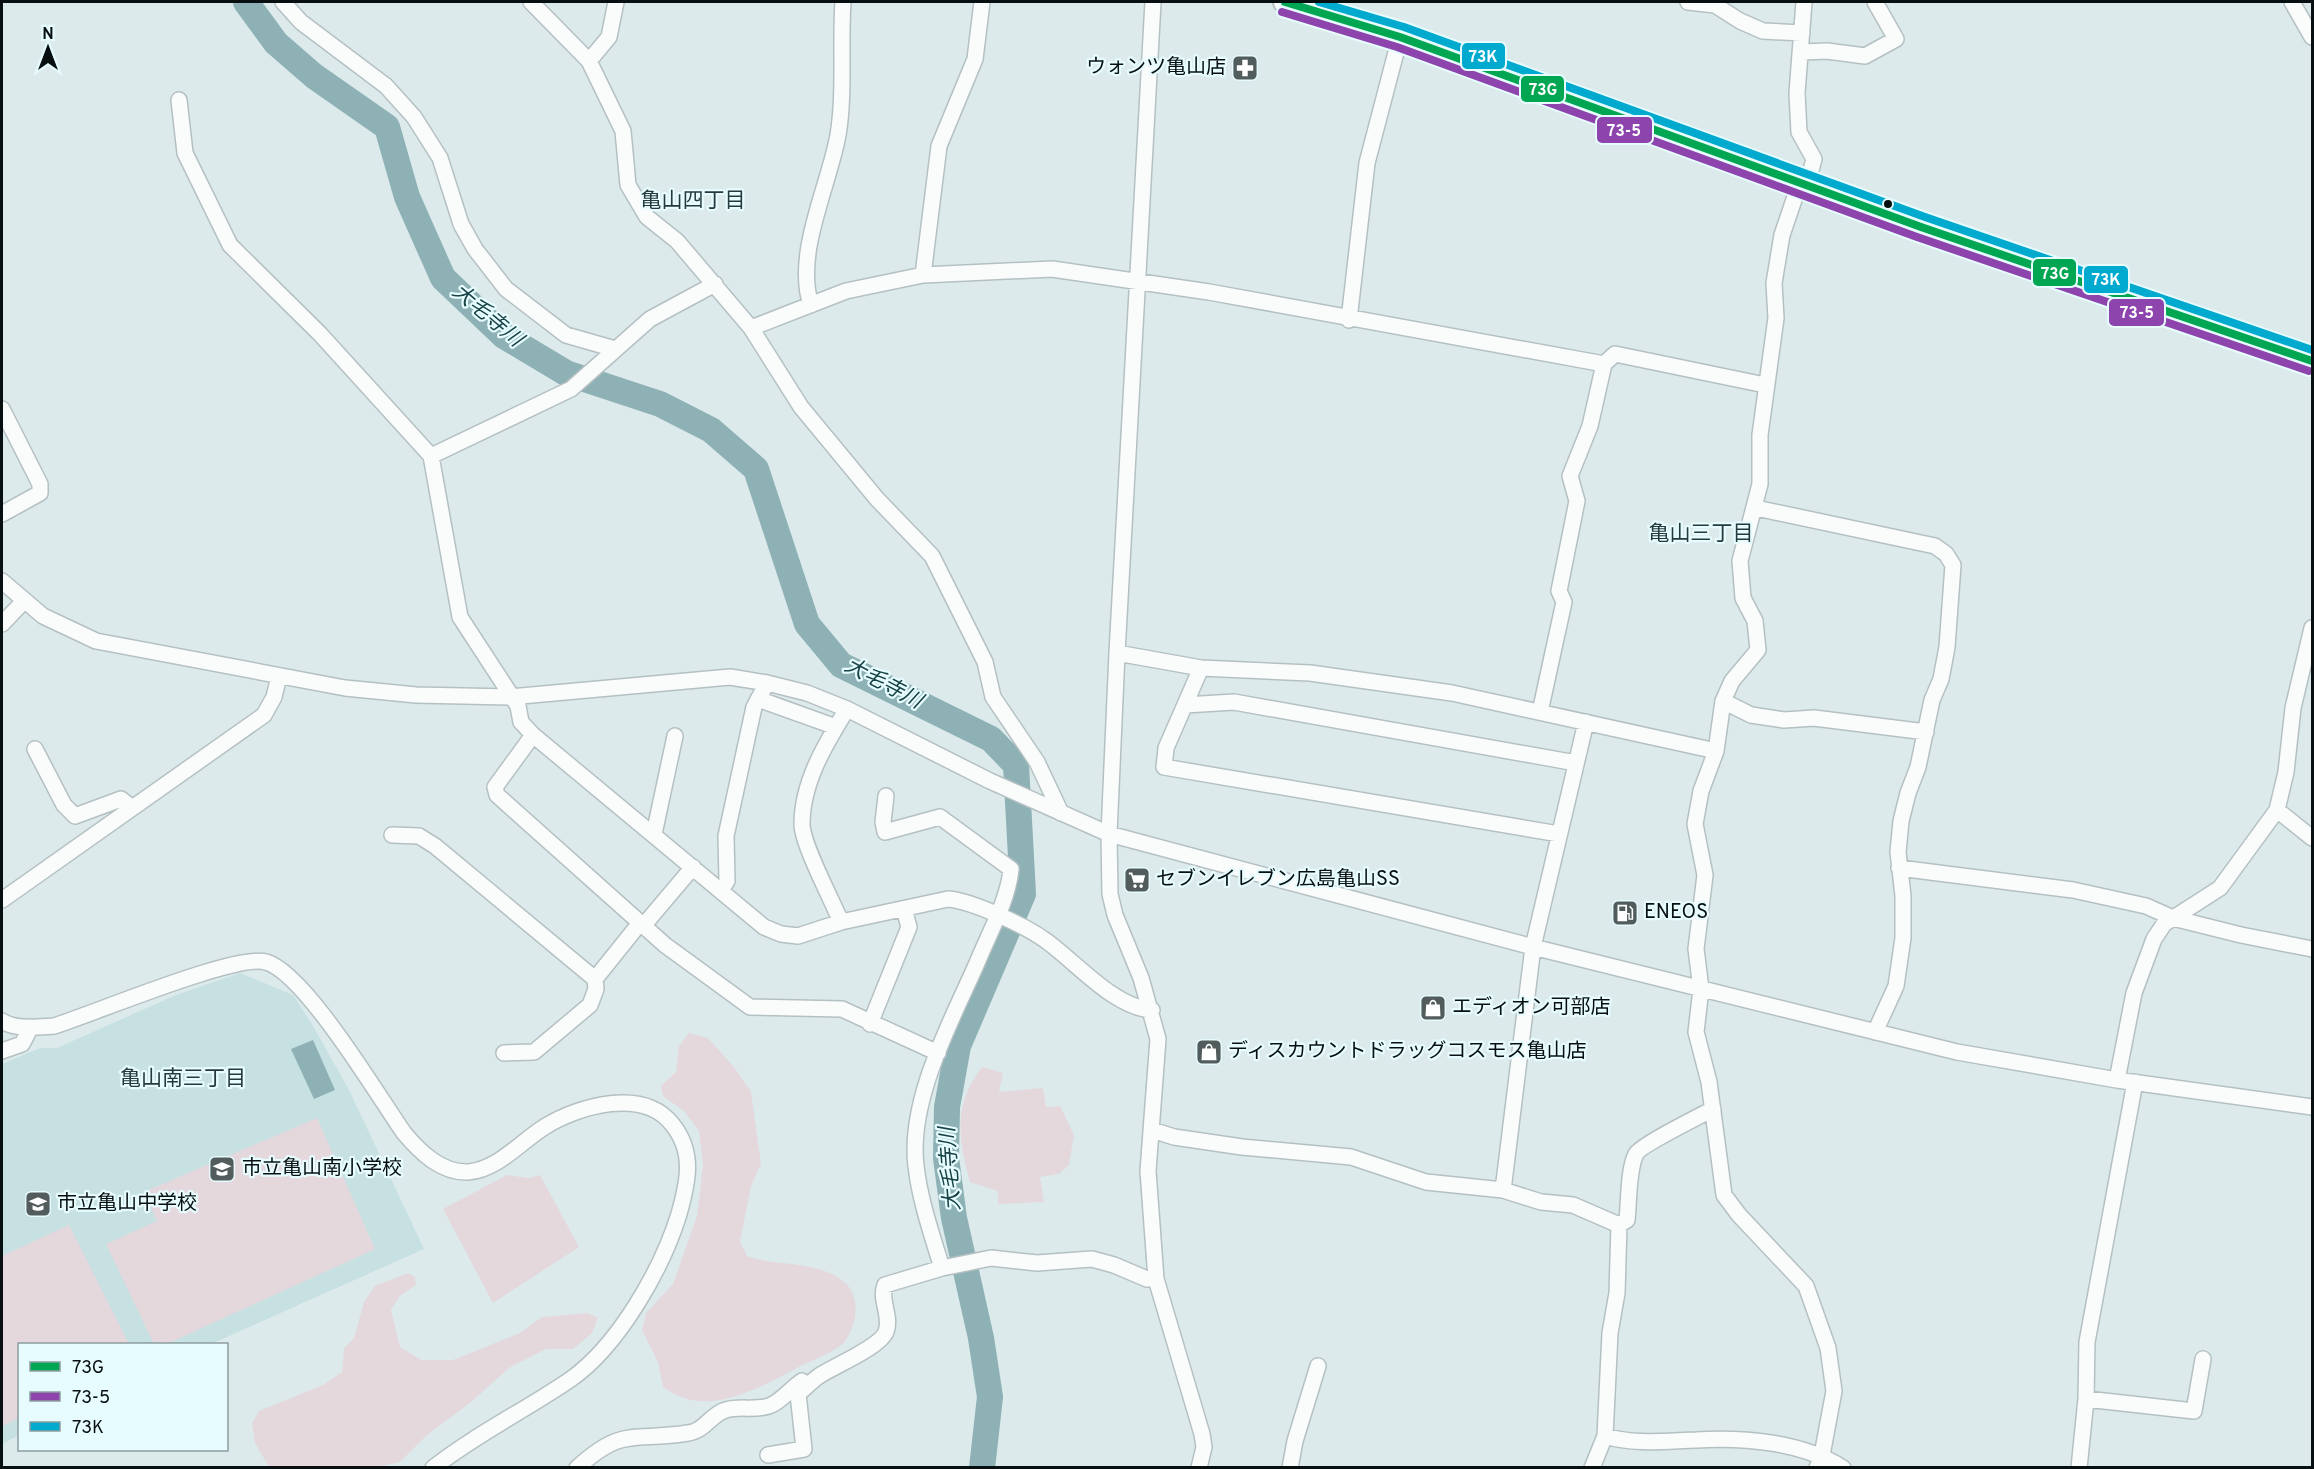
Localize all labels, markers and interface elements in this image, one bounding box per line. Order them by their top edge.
north arrow [18,18,78,78]
text: N [42,25,54,45]
line badge: 73K [1461,42,1506,70]
text: 73K [1468,48,1498,68]
pharmacy icon: ウォンツ亀山店 [1230,53,1260,83]
place label: ウォンツ亀山店 [1086,55,1226,81]
line badge: 73G [1520,75,1565,103]
text: 73G [1529,81,1557,101]
line badge: 73-5 [1596,116,1653,144]
text: 73-5 [1607,122,1641,142]
district label: 亀山四丁目 [641,188,746,215]
unlabelled marker [1882,198,1894,210]
line badge: 73G [2032,258,2077,287]
text: 73G [2041,265,2069,285]
line badge: 73K [2083,265,2129,294]
text: 73K [2091,271,2121,291]
water label: 大毛寺川 [446,279,529,355]
line badge: 73-5 [2108,298,2165,327]
text: 73-5 [2120,304,2154,324]
district label: 亀山三丁目 [1649,521,1754,548]
water label: 大毛寺川 [840,652,928,717]
supermarket icon: セブンイレブン広島亀山SS [1122,865,1152,895]
place label: セブンイレブン広島亀山SS [1156,867,1400,893]
fuel station icon: ENEOS [1610,898,1640,928]
place label: ENEOS [1644,900,1708,926]
shop icon: エディオン可部店 [1418,993,1448,1023]
place label: エディオン可部店 [1452,995,1611,1021]
shop icon: ディスカウントドラッグコスモス亀山店 [1194,1037,1224,1067]
place label: ディスカウントドラッグコスモス亀山店 [1228,1039,1587,1065]
district label: 亀山南三丁目 [120,1066,246,1093]
water label: 大毛寺川 [934,1124,967,1212]
school or university icon: 市立亀山南小学校 [207,1154,237,1184]
place label: 市立亀山南小学校 [242,1156,402,1182]
school or university icon: 市立亀山中学校 [23,1189,53,1219]
place label: 市立亀山中学校 [57,1191,197,1217]
legend [18,1343,228,1451]
text: 73G [72,1357,104,1380]
text: 73-5 [72,1387,110,1410]
text: 73K [72,1417,104,1440]

